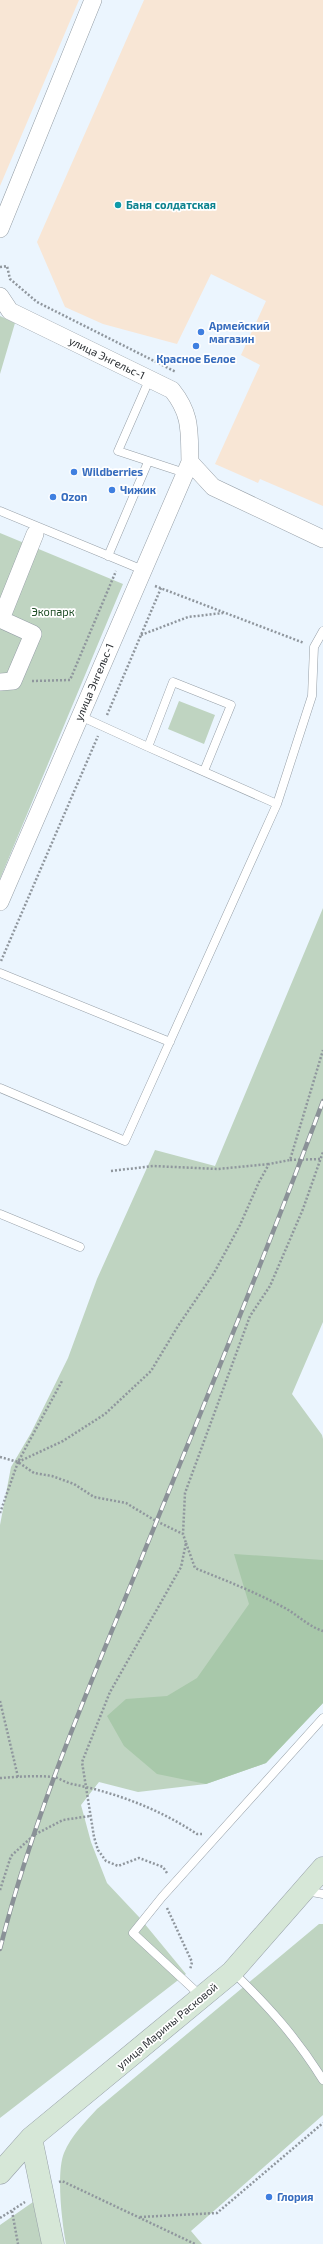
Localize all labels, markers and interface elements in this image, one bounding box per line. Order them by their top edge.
place label: Баня солдатская [126,198,216,211]
marker: Баня солдатская [113,200,123,210]
place label: Армейский магазин [209,319,270,345]
marker: Армейский магазин [196,327,206,337]
street label: улица Энгельс-1 [67,334,147,382]
marker: Красное Белое [191,341,201,351]
place label: Красное Белое [156,352,236,365]
place label: Wildberries [82,465,143,478]
marker: Wildberries [69,467,79,477]
place label: Чижик [120,483,156,496]
marker: Чижик [107,485,117,495]
place label: Ozon [61,490,87,503]
marker: Ozon [48,492,58,502]
park label: Экопарк [31,605,75,618]
street label: улица Энгельс-1 [71,641,117,723]
street label: улица Марины Расковой [114,1980,220,2072]
place label: Глория [277,2190,314,2203]
marker: Глория [264,2192,274,2202]

